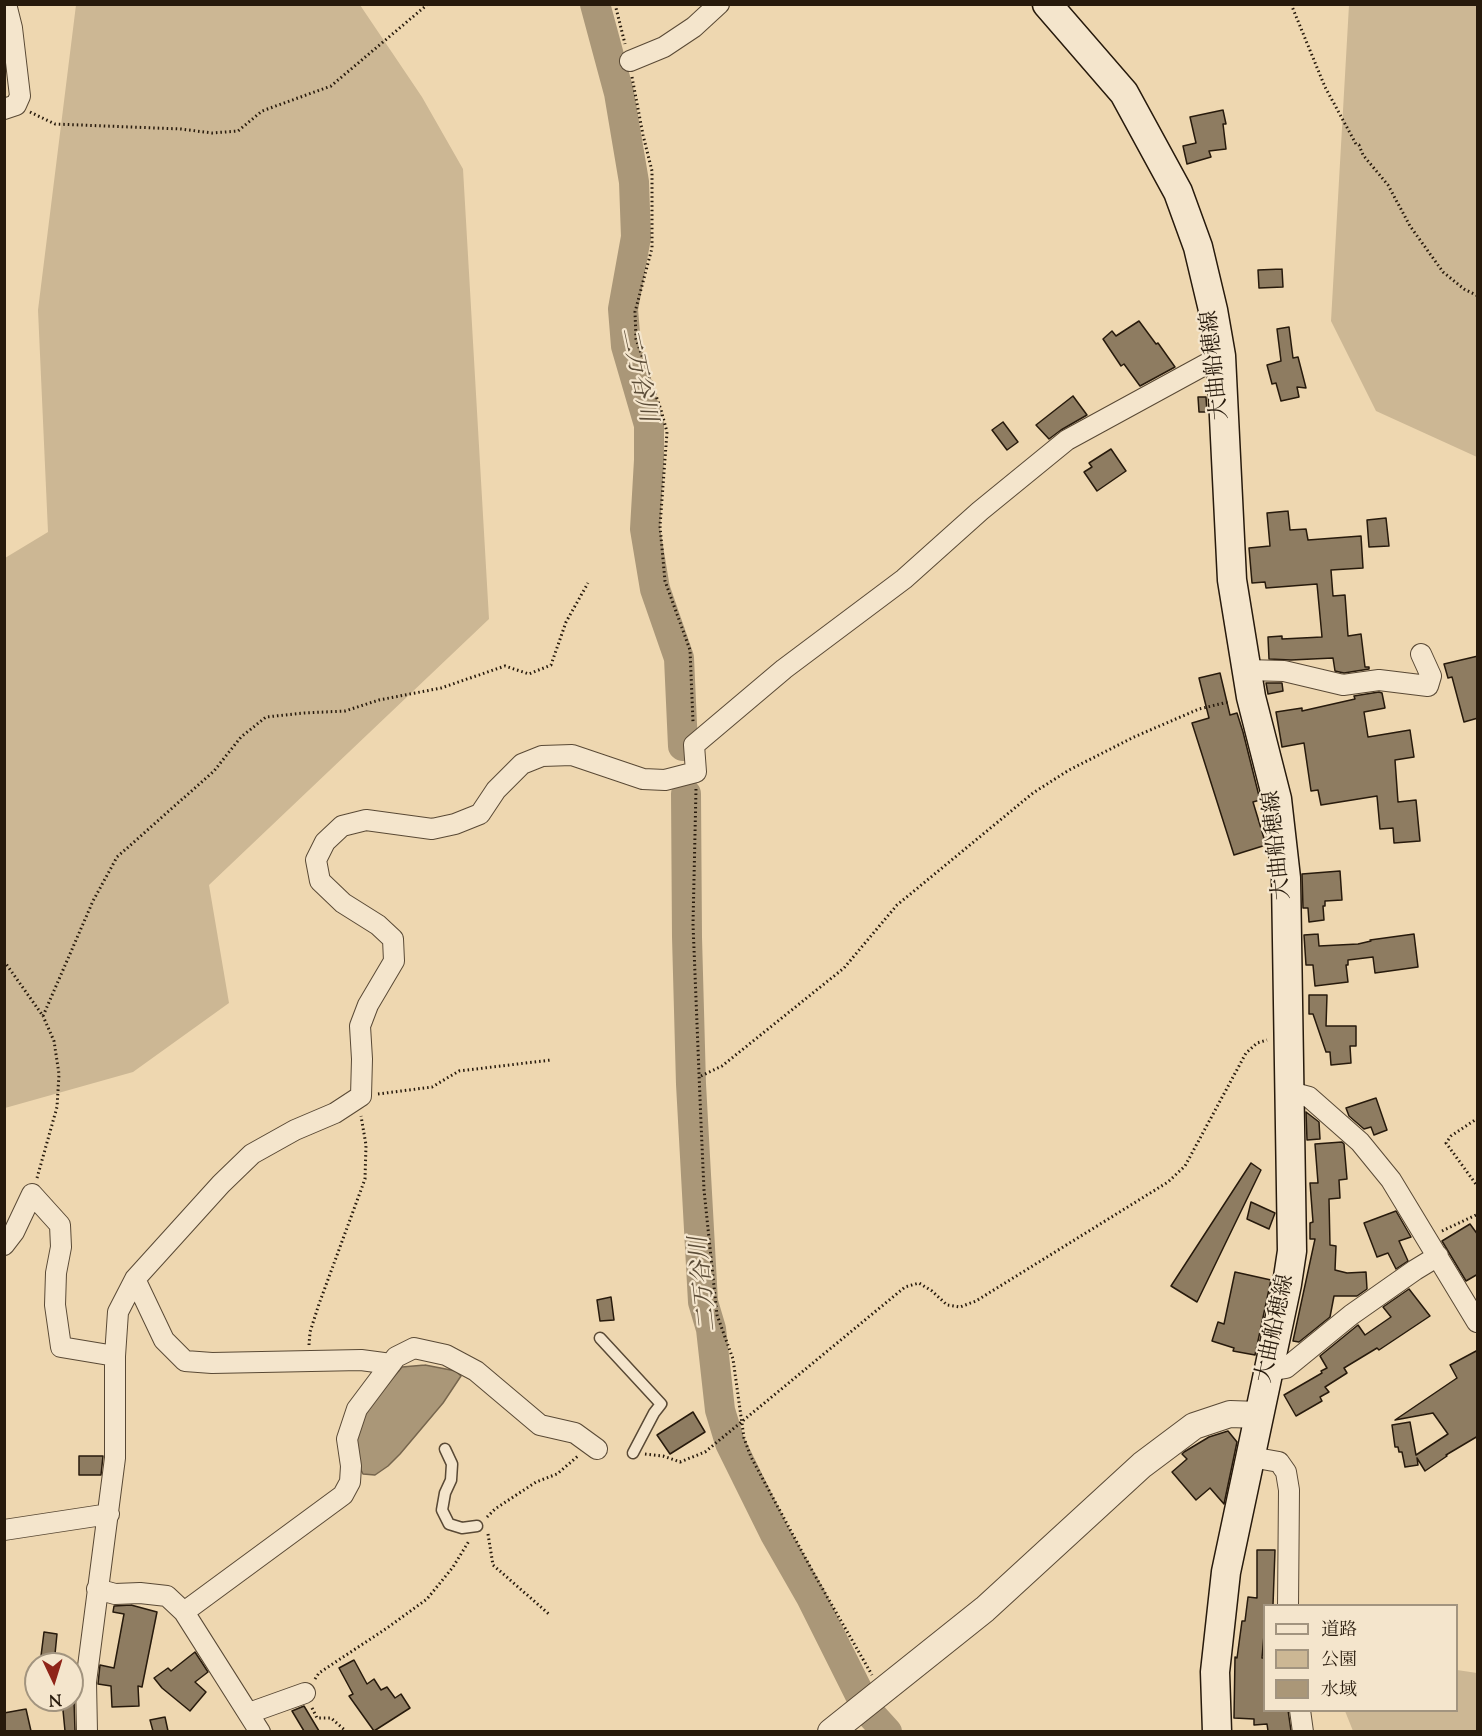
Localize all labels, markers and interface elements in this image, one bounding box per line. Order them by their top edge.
street label: 大曲船穂線 [1198,309,1236,421]
water label: 二万谷川 [612,325,660,425]
street label: 大曲船穂線 [1260,789,1298,901]
water label: 二万谷川 [687,1235,725,1333]
street label: 大曲船穂線 [1253,1272,1301,1386]
legend [1263,1604,1458,1712]
text: 道路 [1321,1618,1357,1644]
text: 公園 [1321,1648,1357,1674]
north arrow [24,1652,84,1712]
text: 水域 [1321,1678,1357,1704]
text: N [48,1687,62,1710]

